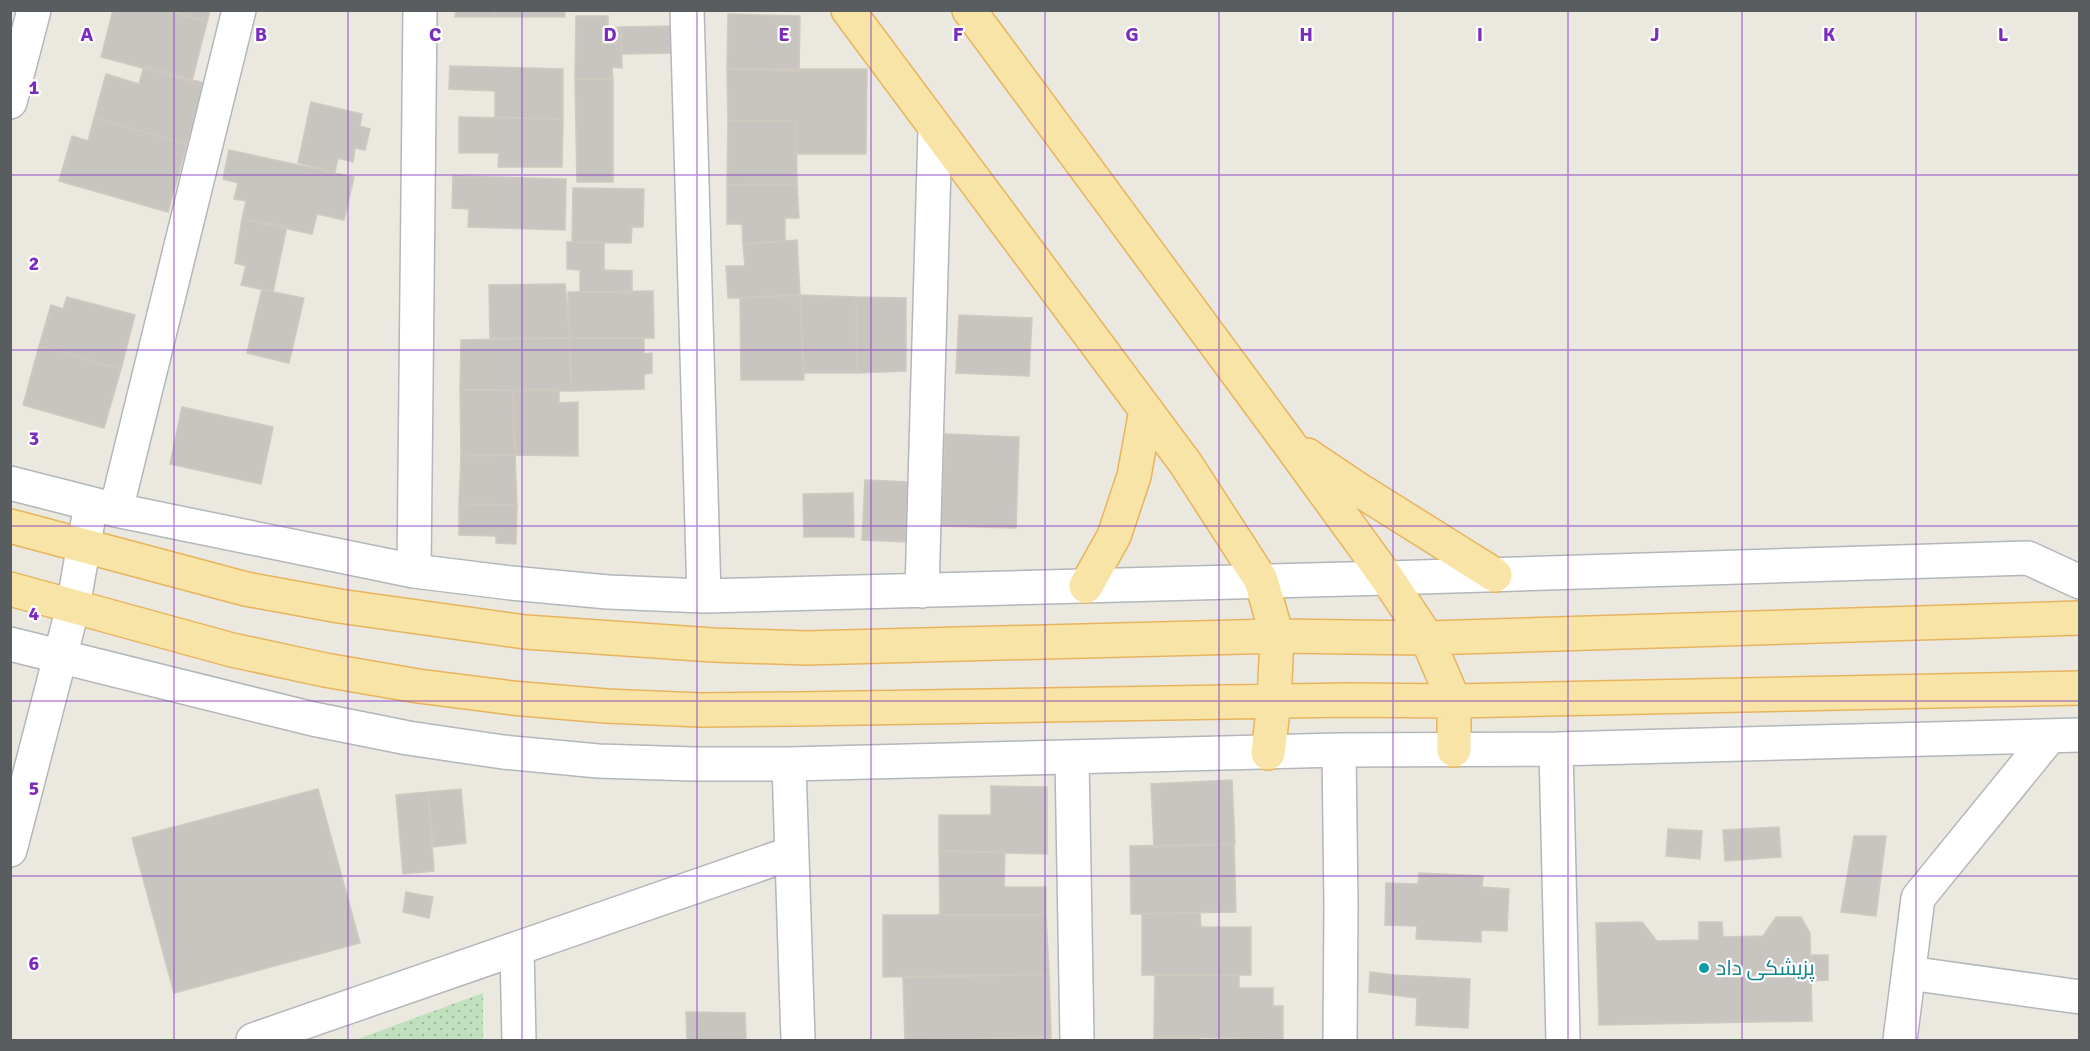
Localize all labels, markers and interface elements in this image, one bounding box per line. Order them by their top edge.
text: A [81,22,94,47]
text: B [255,22,267,47]
text: C [429,22,441,47]
text: D [603,22,617,47]
text: E [778,22,790,47]
text: F [953,22,964,47]
text: G [1125,22,1139,47]
text: H [1299,22,1313,47]
text: I [1477,22,1483,47]
text: J [1650,22,1660,47]
text: K [1823,22,1836,47]
text: L [1998,22,2009,47]
text: 1 [29,75,40,100]
text: 2 [29,251,39,276]
text: 3 [29,426,39,451]
text: 4 [29,601,40,626]
text: 5 [29,776,39,801]
text: 6 [29,951,40,976]
place label: پزیشکی داد [1716,955,1815,982]
marker: پزیشکی داد [1697,961,1711,975]

